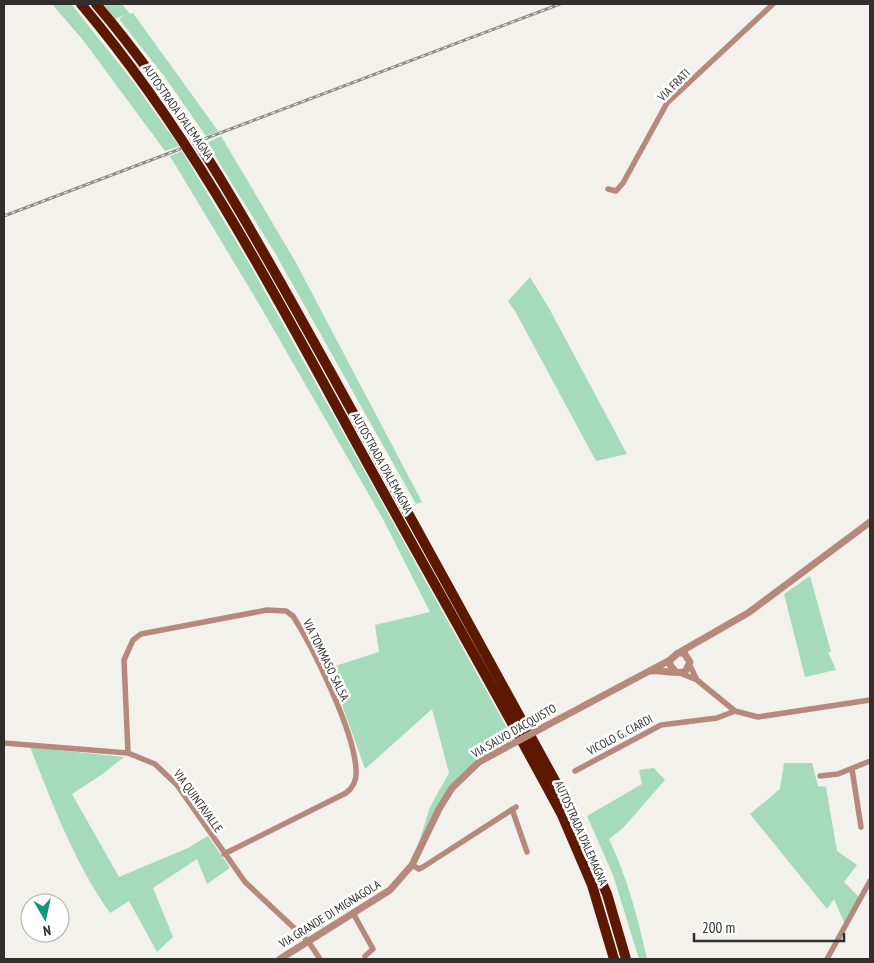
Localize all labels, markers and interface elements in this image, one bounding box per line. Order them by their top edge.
street label: AUTOSTRADA D'ALEMAGNA [140,61,217,162]
street label: VIA FRATI [654,65,693,105]
street label: AUTOSTRADA D'ALEMAGNA [349,410,416,516]
street label: VIA TOMMASO SALSA [300,615,353,703]
street label: VIA SALVO D'ACQUISTO [468,700,559,761]
street label: VICOLO G. CIARDI [583,711,655,759]
street label: VIA QUINTAVALLE [170,766,226,835]
street label: AUTOSTRADA D'ALEMAGNA [552,778,611,888]
street label: VIA GRANDE DI MIGNAGOLA [275,876,383,951]
north arrow [20,893,70,943]
scale bar [694,910,844,942]
text: 200 m [702,918,735,937]
text: N [42,921,52,940]

